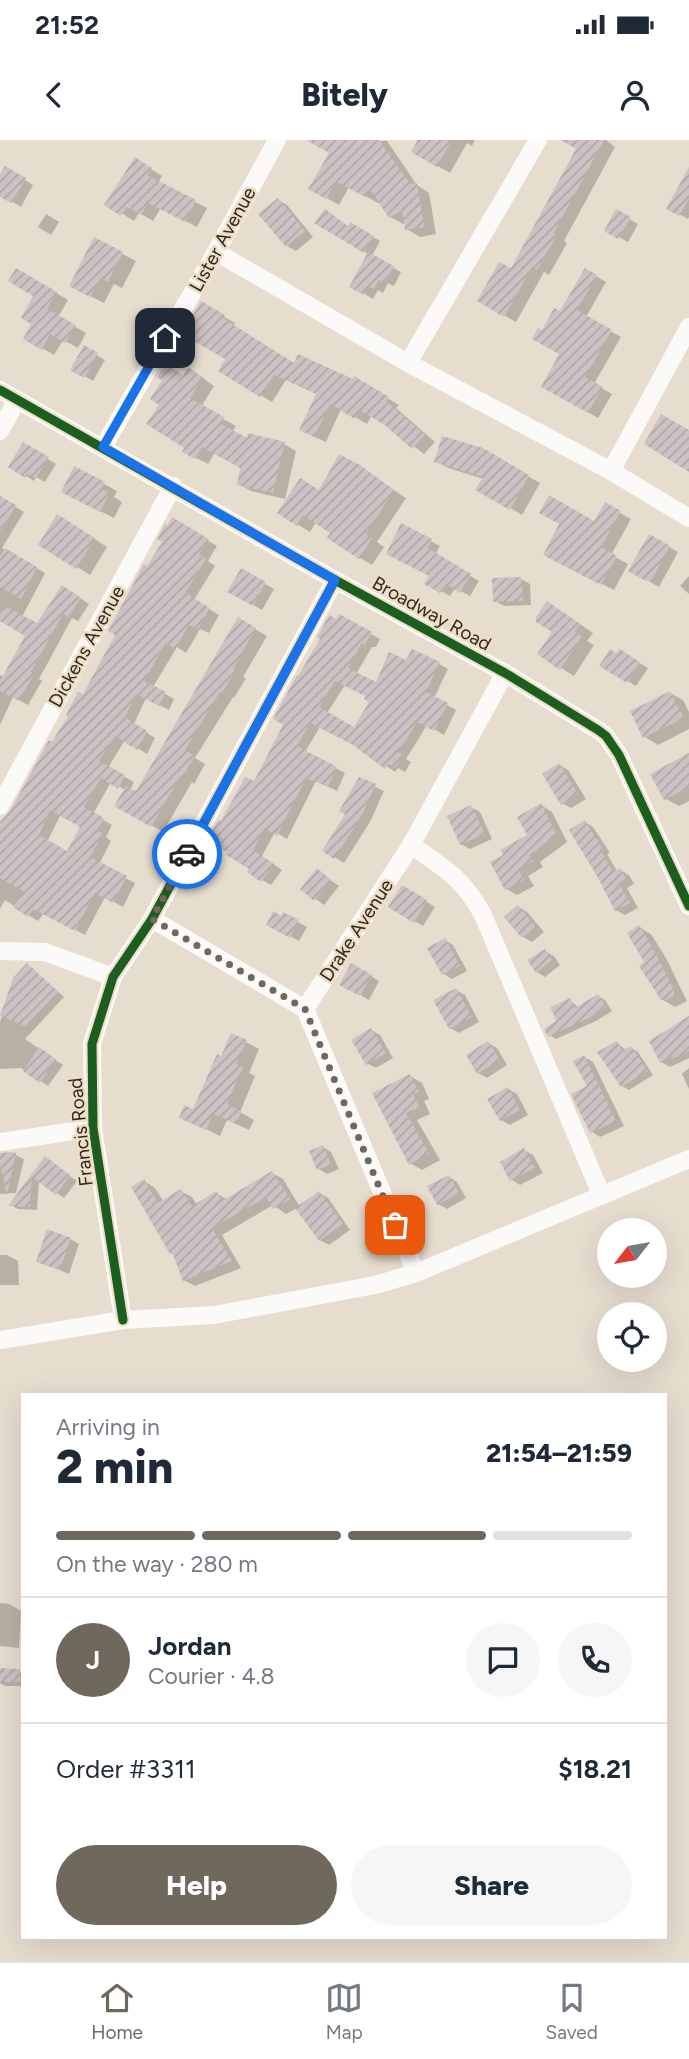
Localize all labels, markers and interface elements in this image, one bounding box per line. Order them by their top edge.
text: 21:52 [35,9,99,41]
icon: back [35,76,73,114]
text: Bitely [301,76,388,114]
icon: person [616,76,654,114]
street label: Lister Avenue [184,183,261,296]
pin [135,308,195,368]
icon: home [146,319,184,357]
street label: Broadway Road [368,571,495,656]
street label: Dickens Avenue [44,581,129,711]
courier [152,819,222,889]
icon: car [168,835,206,873]
street label: Drake Avenue [315,875,398,986]
street label: Francis Road [63,1077,98,1187]
pin [365,1195,425,1255]
icon: bag [376,1206,414,1244]
north arrow [597,1218,667,1288]
map controls [597,1218,667,1372]
button: locate [597,1302,667,1372]
text: Arriving in [56,1413,160,1441]
text: 21:54–21:59 [486,1437,632,1469]
text: 2 min [56,1439,173,1495]
text: On the way · 280 m [56,1550,258,1578]
button: chat [466,1623,540,1697]
button: phone [558,1623,632,1697]
text: Jordan [148,1630,231,1662]
text: J [86,1644,100,1676]
text: Courier · 4.8 [148,1662,275,1690]
text: Order #3311 [56,1753,196,1785]
text: $18.21 [558,1753,632,1785]
button: Help [56,1845,337,1925]
button: Share [351,1845,632,1925]
tab: Home [91,1979,143,2044]
tab: Map [325,1979,363,2044]
tab: Saved [545,1979,598,2044]

